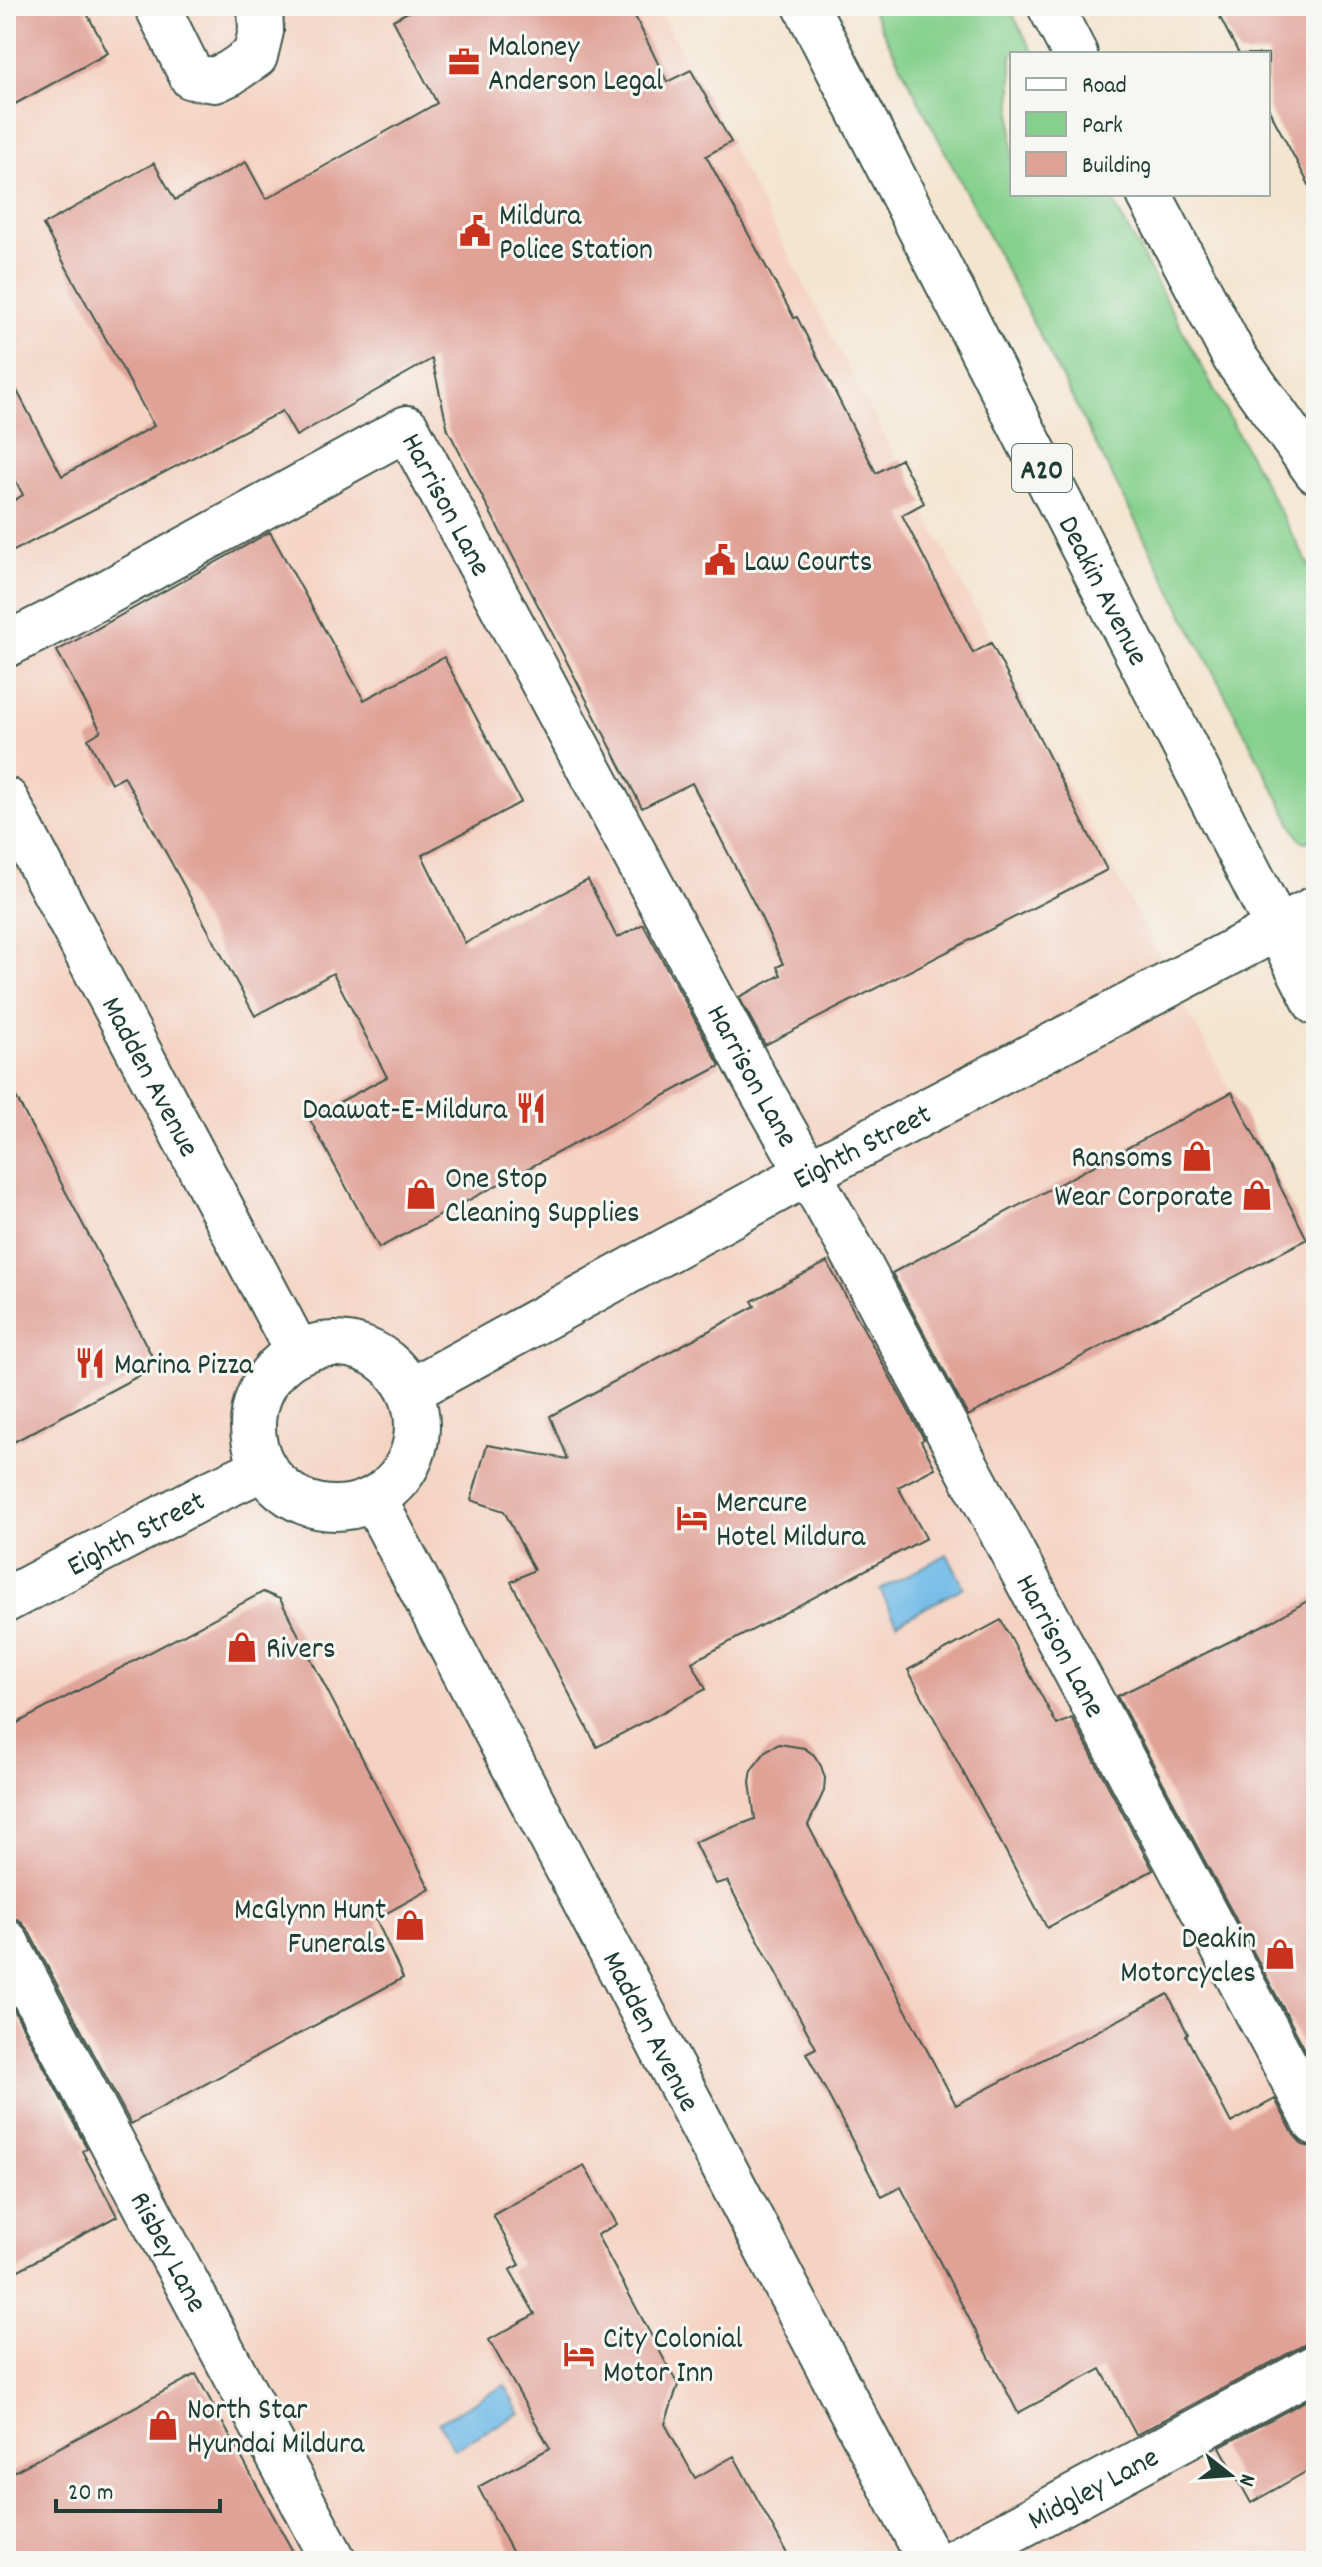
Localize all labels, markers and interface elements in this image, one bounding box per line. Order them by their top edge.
place label: Maloney Anderson Legal [488,28,663,105]
office icon: Maloney Anderson Legal [447,45,481,79]
legend [1010,52,1270,196]
text: Road [1082,70,1127,104]
text: Park [1082,110,1123,144]
text: Building [1082,150,1151,184]
place label: Mildura Police Station [499,197,653,274]
public building icon: Mildura Police Station [458,214,492,248]
street label: Harrison Lane [388,426,500,586]
road number: A20 [1012,444,1072,492]
street label: Deakin Avenue [1044,510,1157,675]
public building icon: Law Courts [703,543,737,577]
place label: Law Courts [744,543,872,586]
street label: Madden Avenue [88,990,208,1166]
street label: Harrison Lane [693,998,806,1157]
place label: Daawat-E-Mildura [302,1091,508,1134]
restaurant icon: Daawat-E-Mildura [514,1091,548,1125]
street label: Eighth Street [787,1095,940,1203]
place label: Ransoms [1071,1139,1173,1182]
shop icon: Ransoms [1180,1139,1214,1173]
place label: One Stop Cleaning Supplies [445,1160,640,1237]
shop icon: One Stop Cleaning Supplies [404,1177,438,1211]
place label: Wear Corporate [1055,1178,1233,1221]
shop icon: Wear Corporate [1240,1178,1274,1212]
restaurant icon: Marina Pizza [73,1346,107,1380]
place label: Marina Pizza [114,1346,254,1389]
street label: Eighth Street [61,1482,214,1590]
place label: Mercure Hotel Mildura [716,1484,866,1561]
hotel icon: Mercure Hotel Mildura [675,1501,709,1535]
street label: Harrison Lane [1002,1568,1114,1727]
shop icon: Rivers [225,1630,259,1664]
place label: Rivers [266,1630,336,1673]
place label: McGlynn Hunt Funerals [234,1891,386,1968]
shop icon: McGlynn Hunt Funerals [393,1908,427,1942]
place label: Deakin Motorcycles [1120,1920,1256,1997]
shop icon: Deakin Motorcycles [1263,1937,1297,1971]
street label: Madden Avenue [588,1945,708,2121]
street label: Risbey Lane [116,2185,216,2322]
place label: City Colonial Motor Inn [603,2320,743,2397]
hotel icon: City Colonial Motor Inn [562,2337,596,2371]
place label: North Star Hyundai Mildura [187,2391,365,2468]
shop icon: North Star Hyundai Mildura [146,2408,180,2442]
north arrow [1190,2435,1270,2515]
street label: Midgley Lane [1021,2438,1168,2544]
scale bar [56,2463,220,2513]
text: N [1229,2470,1262,2490]
text: 20 m [68,2477,114,2511]

